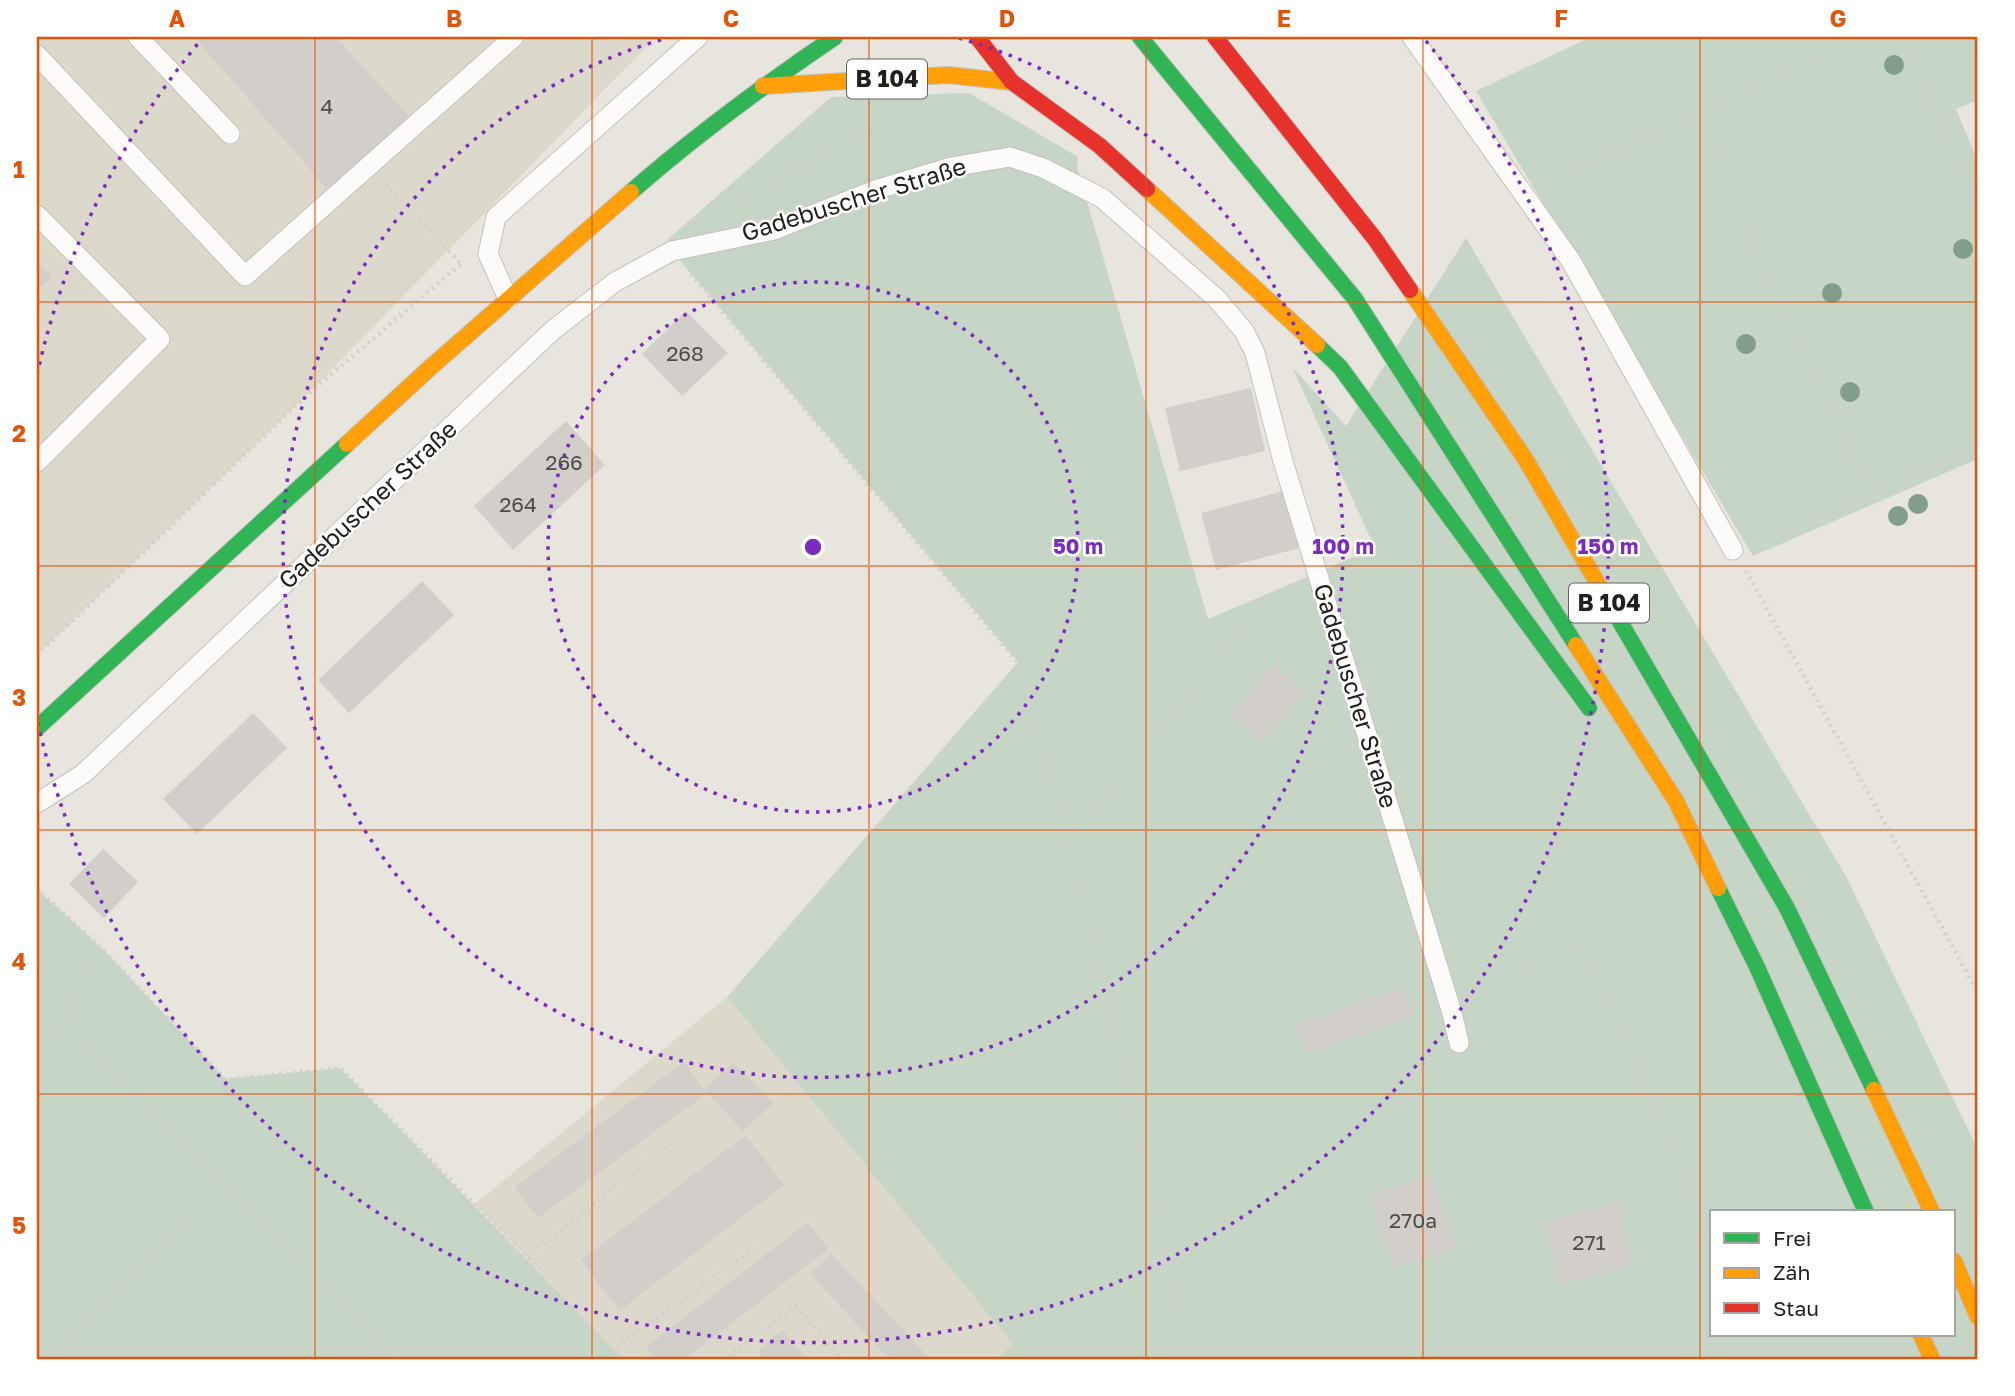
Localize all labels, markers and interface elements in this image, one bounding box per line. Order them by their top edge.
text: A [169,4,186,32]
text: B [446,4,462,32]
text: C [723,4,739,32]
text: D [999,4,1015,32]
text: E [1277,4,1291,32]
text: F [1554,4,1568,32]
text: G [1830,4,1846,32]
road number: B 104 [847,60,927,99]
house number: 4 [321,93,333,119]
street label: Gadebuscher Straße [738,151,969,247]
text: 1 [13,155,25,183]
house number: 268 [666,340,704,366]
street label: Gadebuscher Straße [272,414,462,594]
text: 2 [12,419,26,447]
house number: 266 [545,449,583,475]
house number: 264 [499,491,537,517]
text: 50 m [1053,533,1103,559]
text: 100 m [1312,533,1374,559]
text: 150 m [1578,533,1638,559]
centre of rings [801,535,825,559]
street label: Gadebuscher Straße [1308,580,1404,811]
road number: B 104 [1569,583,1649,622]
text: 3 [12,683,26,711]
text: 4 [12,947,26,975]
house number: 270a [1389,1207,1437,1233]
legend [1710,1210,1955,1336]
text: 5 [12,1211,26,1239]
text: Frei [1773,1225,1811,1251]
house number: 271 [1572,1229,1606,1255]
text: Zäh [1773,1259,1810,1285]
text: Stau [1773,1295,1819,1321]

